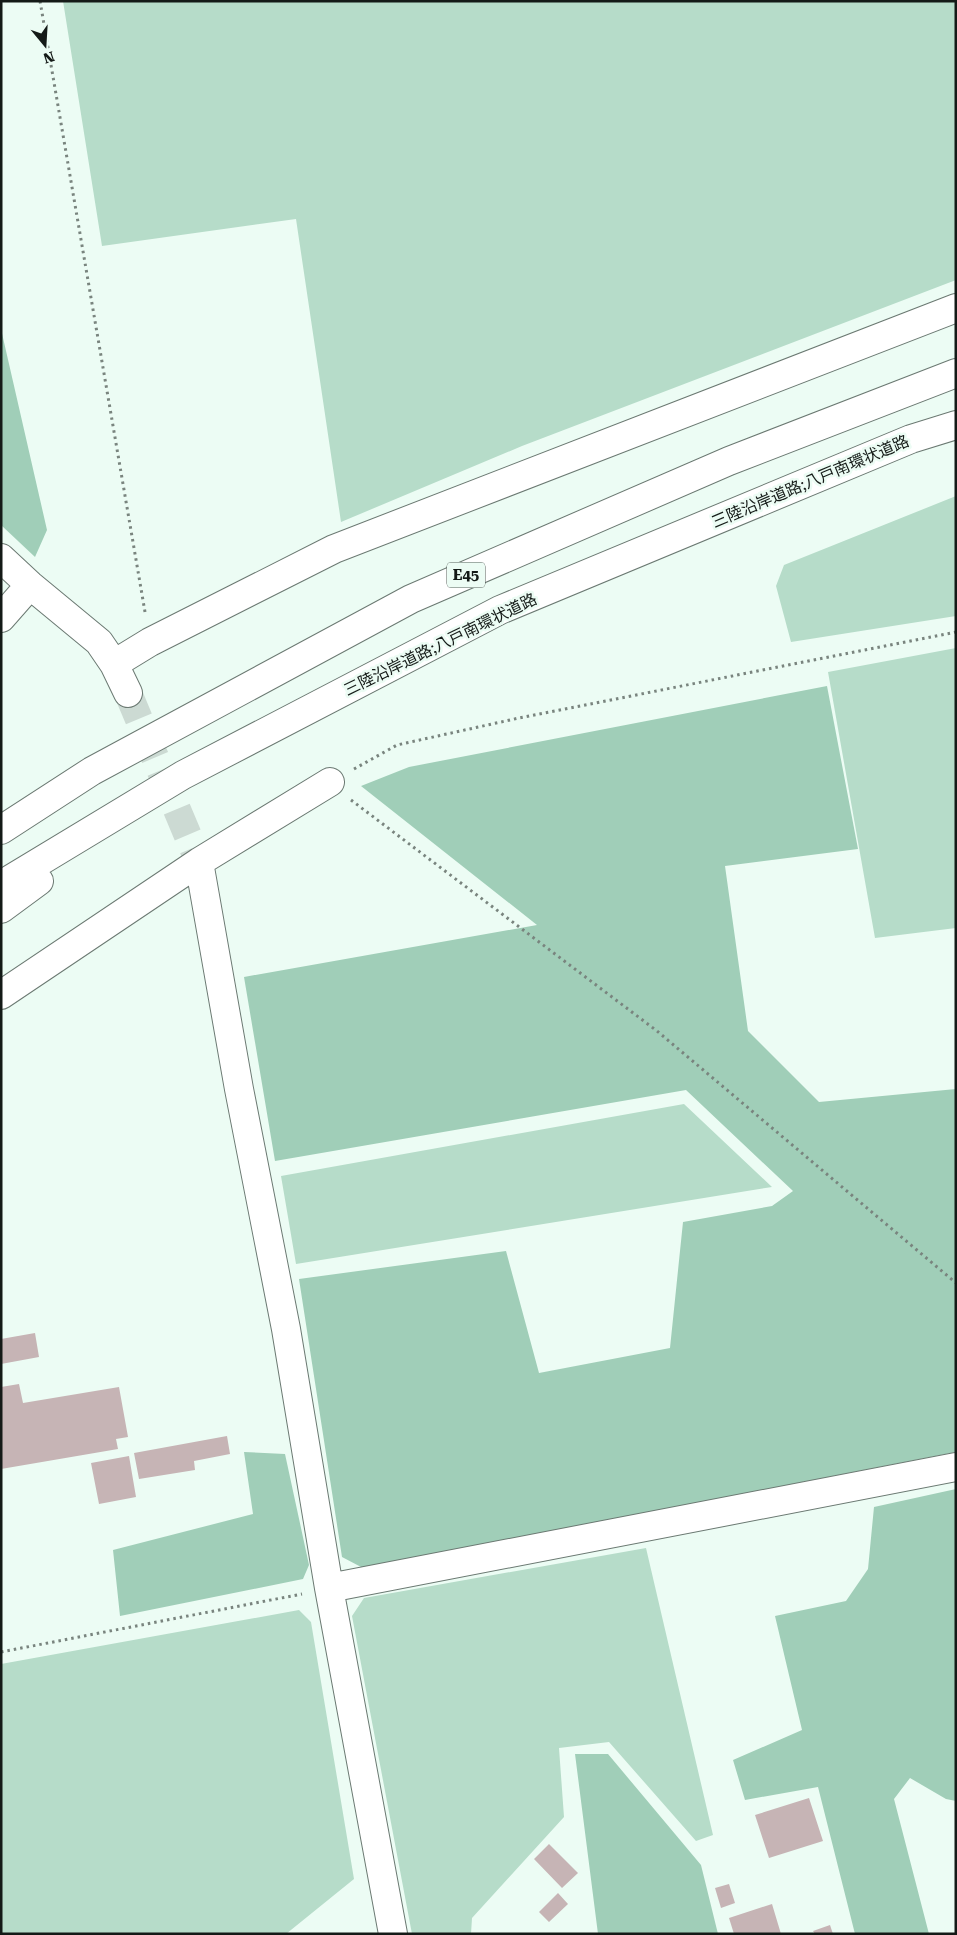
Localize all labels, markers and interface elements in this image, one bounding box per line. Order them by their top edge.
north arrow [20,20,70,70]
text: N [41,48,57,67]
street label: 三陸沿岸道路;八戸南環状道路 [709,431,912,532]
road number: E45 [447,562,485,588]
street label: 三陸沿岸道路;八戸南環状道路 [341,589,540,700]

